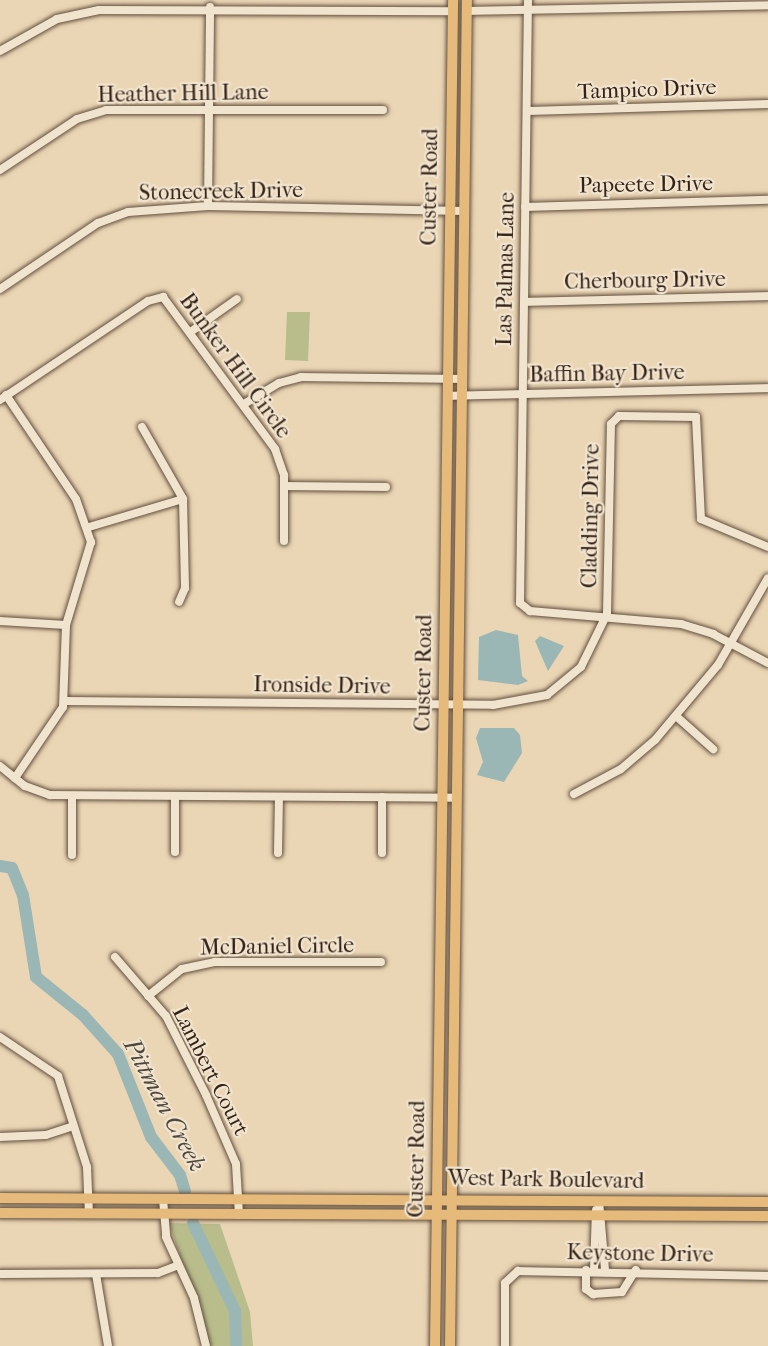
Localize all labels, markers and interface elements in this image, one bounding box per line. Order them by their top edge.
street label: Tampico Drive [577,74,717,106]
street label: Heather Hill Lane [97,79,269,109]
street label: Custer Road [416,128,444,246]
street label: Papeete Drive [579,171,713,199]
street label: Stonecreek Drive [139,177,303,207]
street label: Las Palmas Lane [491,192,521,346]
street label: Cherbourg Drive [564,266,726,296]
street label: Bunker Hill Circle [173,288,297,444]
street label: Baffin Bay Drive [529,359,685,389]
street label: Cladding Drive [577,444,605,588]
street label: Custer Road [410,614,438,732]
street label: Ironside Drive [253,672,391,700]
street label: McDaniel Circle [200,932,354,962]
street label: Lambert Court [166,1002,254,1140]
water label: Pittman Creek [117,1034,211,1176]
street label: Custer Road [403,1100,431,1218]
street label: West Park Boulevard [448,1165,644,1195]
street label: Keystone Drive [566,1240,714,1268]

